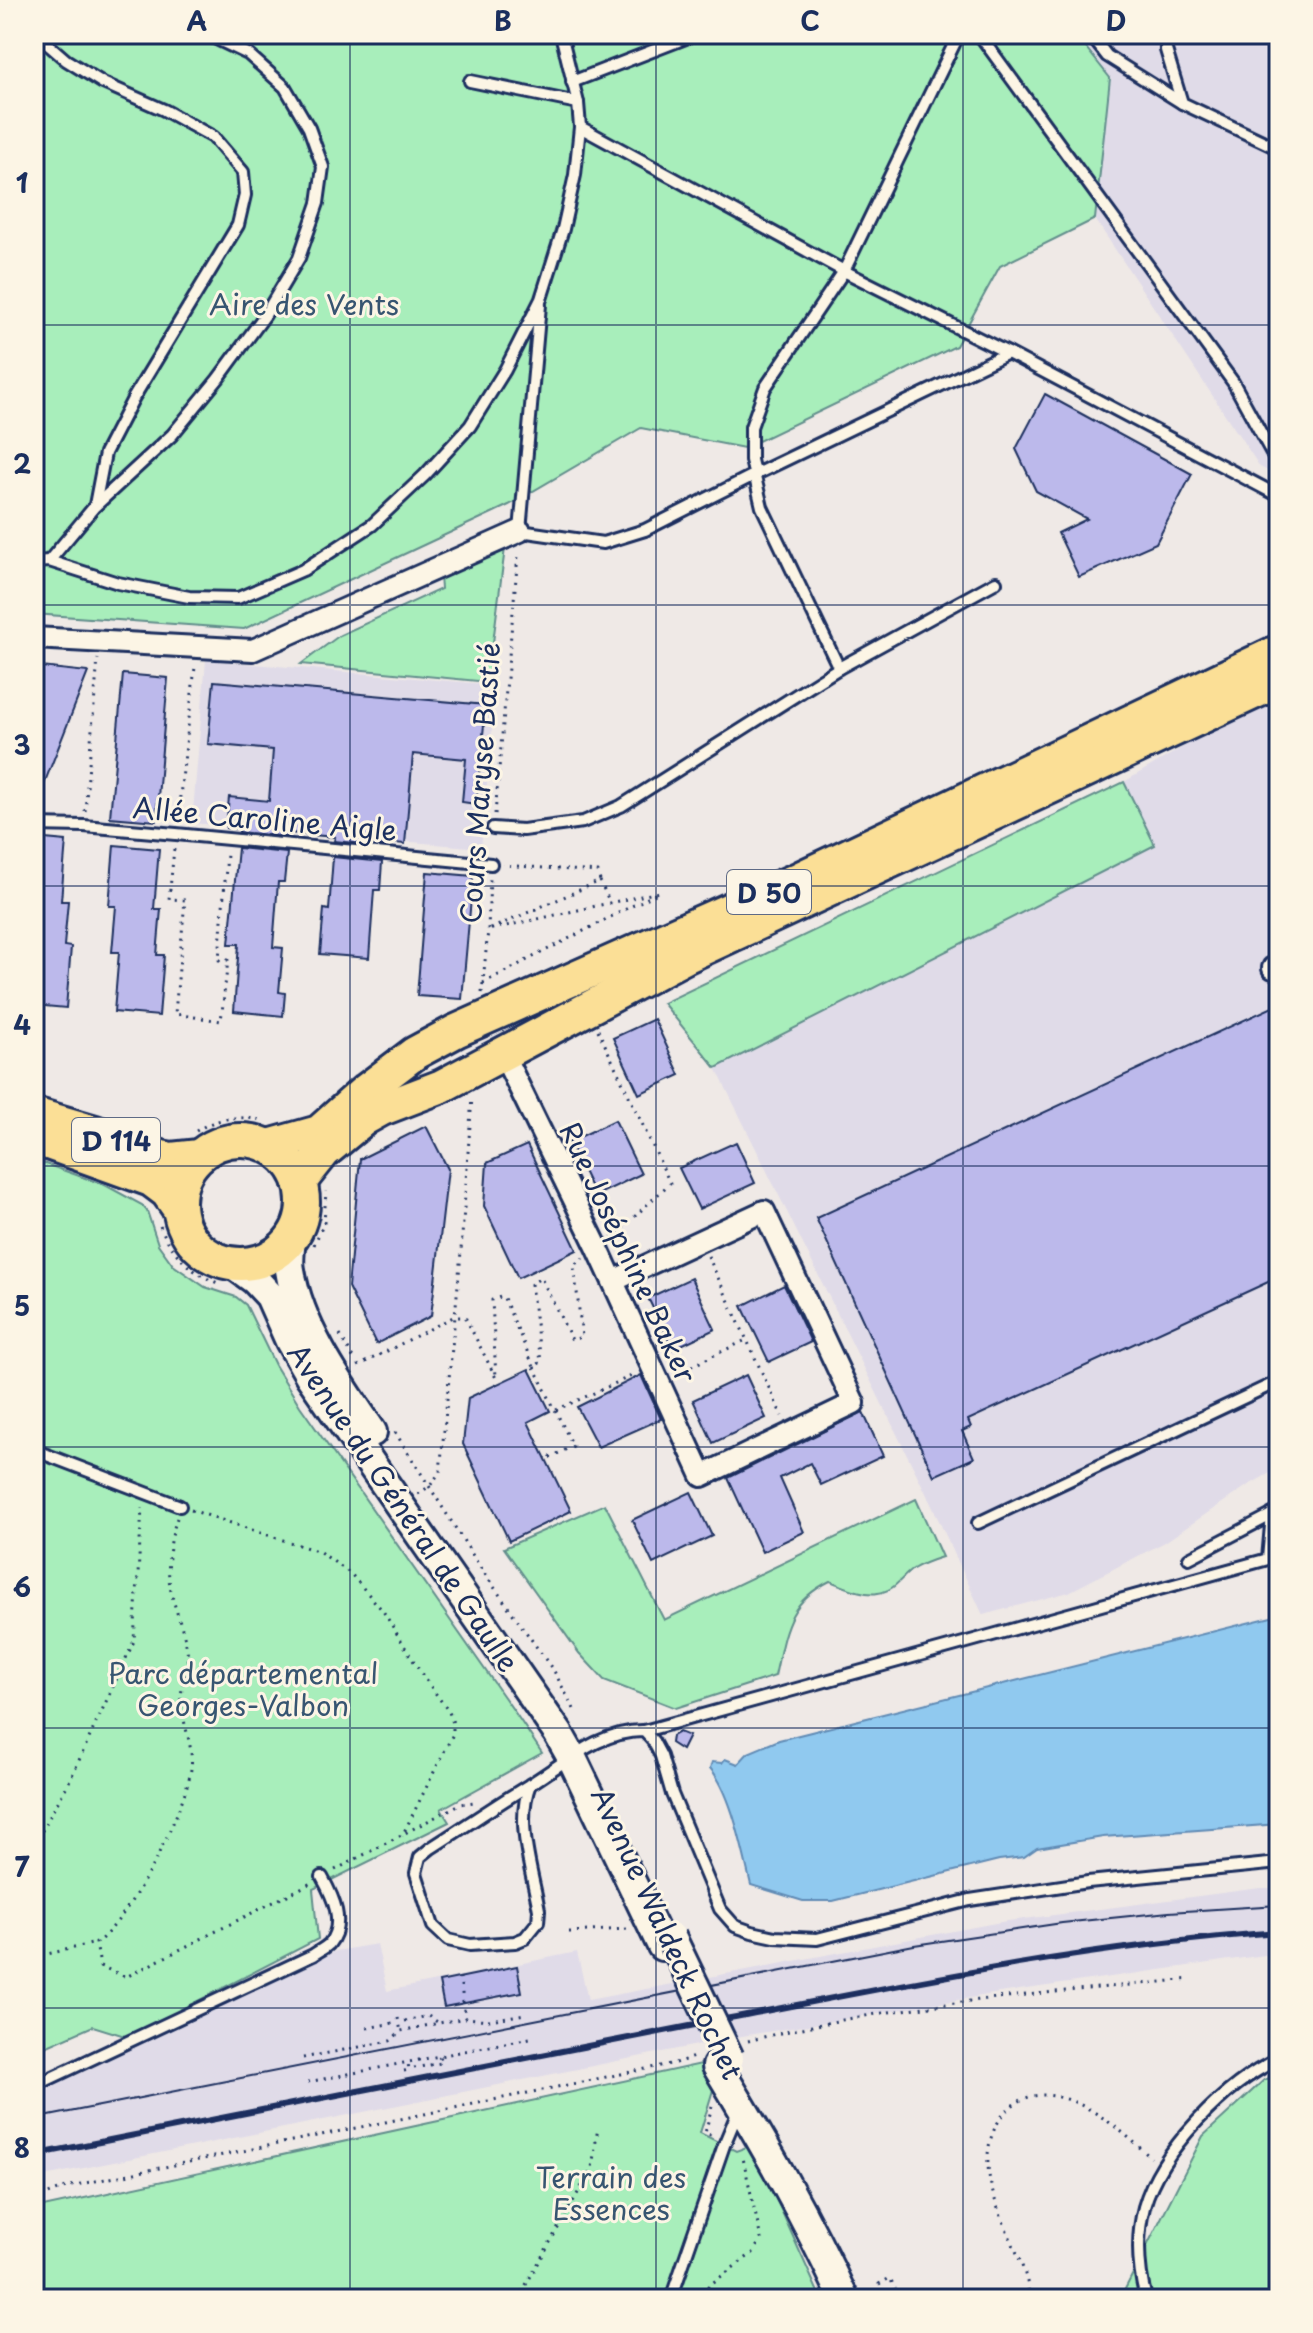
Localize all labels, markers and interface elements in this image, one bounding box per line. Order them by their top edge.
text: A [187,1,207,40]
text: B [494,1,512,40]
text: C [800,1,820,40]
text: D [1106,1,1126,40]
text: 1 [16,163,28,202]
park label: Aire des Vents [209,282,399,325]
text: 2 [13,444,31,483]
street label: Cours Maryse Bastié [448,641,510,925]
text: 3 [13,725,31,764]
street label: Allée Caroline Aigle [131,785,399,851]
road number: D 50 [727,870,811,914]
text: 4 [13,1005,31,1044]
street label: Rue Joséphine Baker [550,1114,708,1390]
road number: D 114 [72,1118,160,1162]
text: 5 [14,1286,30,1325]
street label: Avenue du Général de Gaulle [278,1334,530,1680]
text: 6 [13,1567,31,1606]
park label: Parc départemental Georges-Valbon [108,1651,378,1726]
street label: Avenue Waldeck Rochet [581,1780,755,2086]
text: 7 [15,1847,30,1886]
text: 8 [14,2128,30,2167]
park label: Terrain des Essences [536,2155,686,2230]

